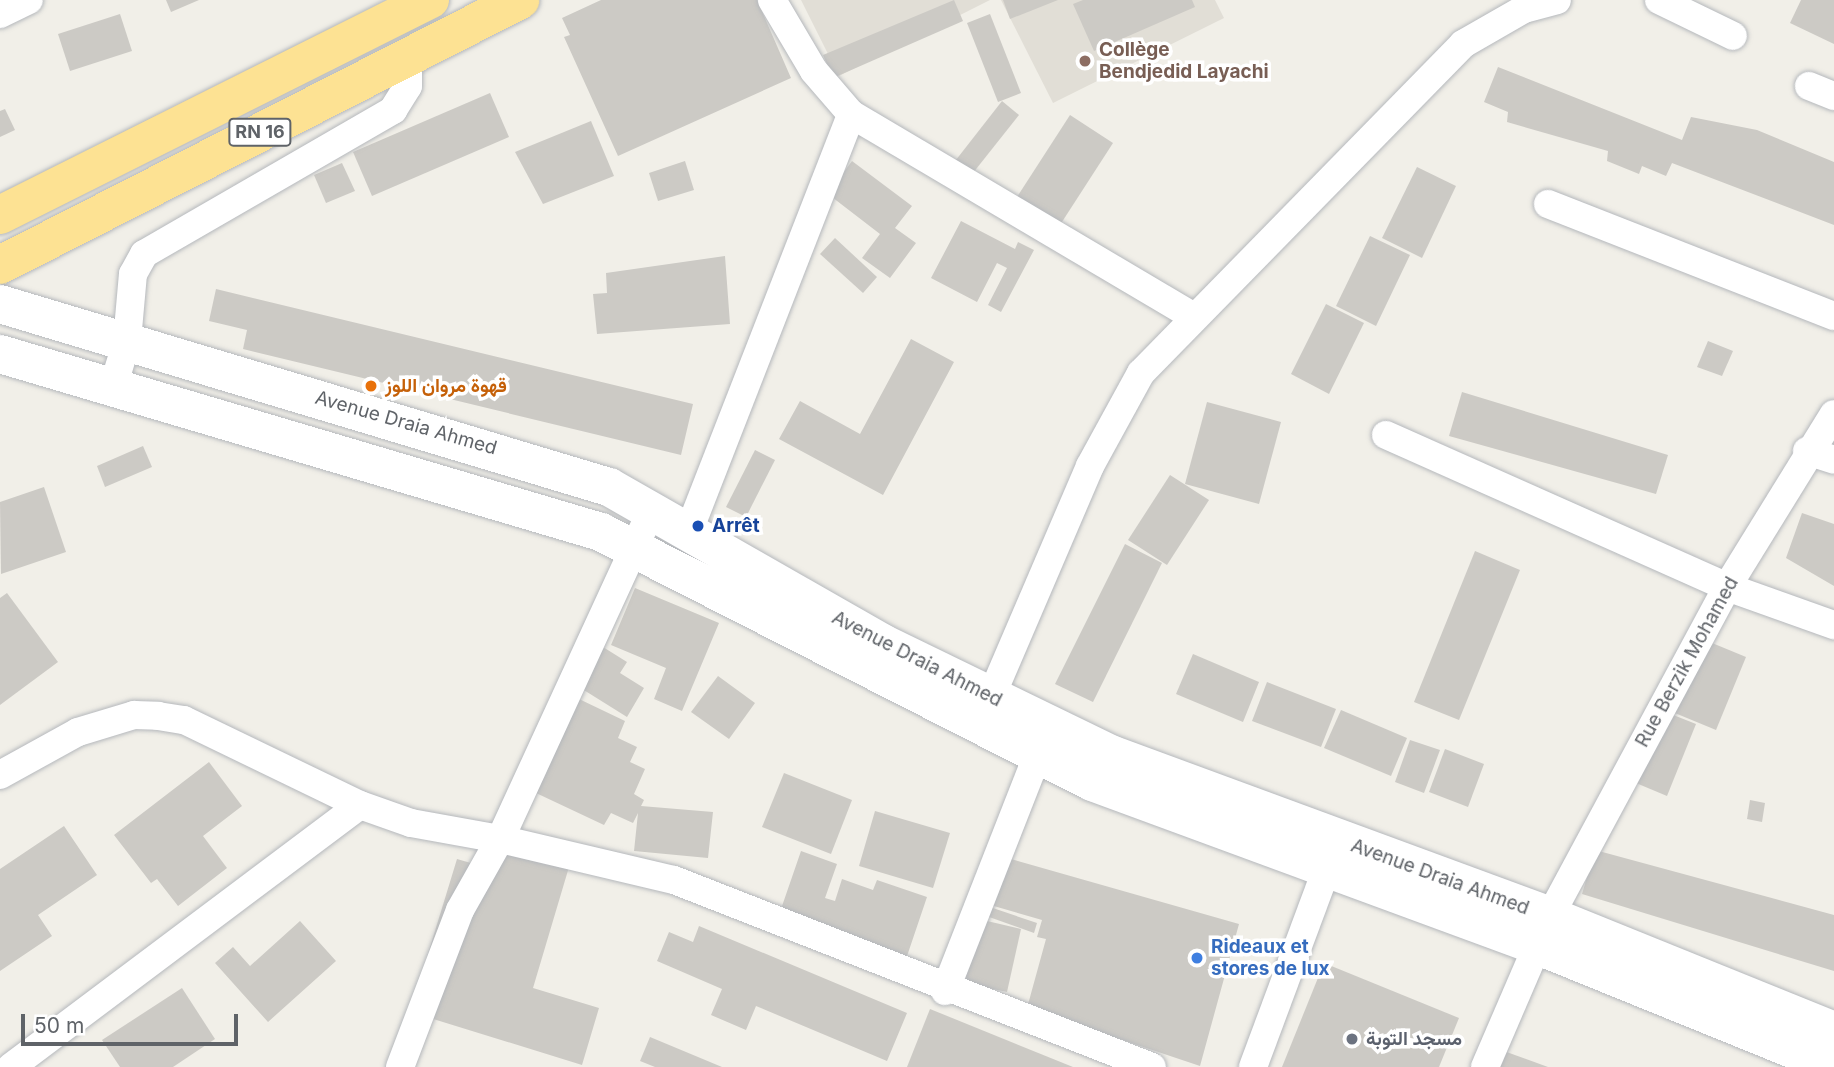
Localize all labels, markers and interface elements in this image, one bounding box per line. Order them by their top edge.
place label: Collège Bendjedid Layachi [1099,39,1269,83]
marker: Collège Bendjedid Layachi [1077,53,1093,69]
road number: RN 16 [227,118,293,146]
place label: قهوة مروان اللوز [385,375,507,397]
marker: قهوة مروان اللوز [363,378,379,394]
street label: Avenue Draia Ahmed [313,386,499,460]
place label: Arrêt [712,515,760,537]
marker: Arrêt [690,518,706,534]
street label: Rue Berzik Mohamed [1631,573,1743,751]
street label: Avenue Draia Ahmed [828,606,1006,712]
street label: Avenue Draia Ahmed [1348,834,1532,920]
place label: Rideaux et stores de lux [1211,936,1330,980]
marker: Rideaux et stores de lux [1189,950,1205,966]
scale bar [24,1000,242,1044]
text: 50 m [34,1013,84,1038]
place label: مسجد التوبة [1366,1028,1462,1050]
marker: مسجد التوبة [1344,1031,1360,1047]

